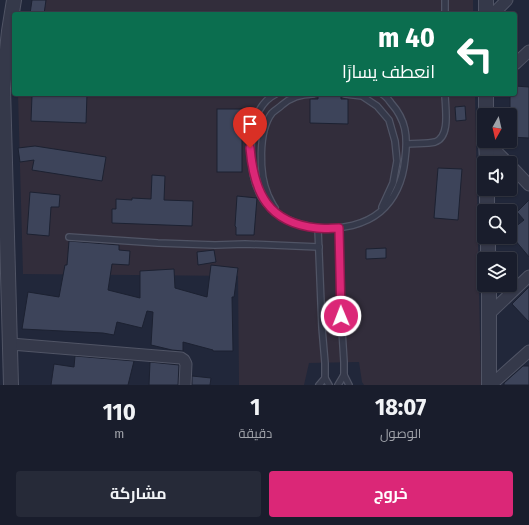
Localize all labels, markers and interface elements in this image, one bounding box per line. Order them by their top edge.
text: 40 m [378,21,435,54]
icon: left [449,28,501,80]
text: انعطف يسارًا [342,61,435,83]
pin [233,107,267,148]
north arrow [477,108,517,148]
map controls [477,108,517,292]
icon: arrive [239,113,261,135]
button: sound [477,156,517,196]
button: search [477,204,517,244]
button: layers [477,252,517,292]
position arrow [320,295,362,337]
text: 1 [250,393,260,421]
text: 18:07 [375,393,426,421]
text: 110 [103,398,136,426]
text: m [114,426,124,441]
text: دقيقة [238,426,272,441]
text: الوصول [380,426,421,441]
button: مشاركة [16,471,261,517]
button: خروج [269,471,513,517]

